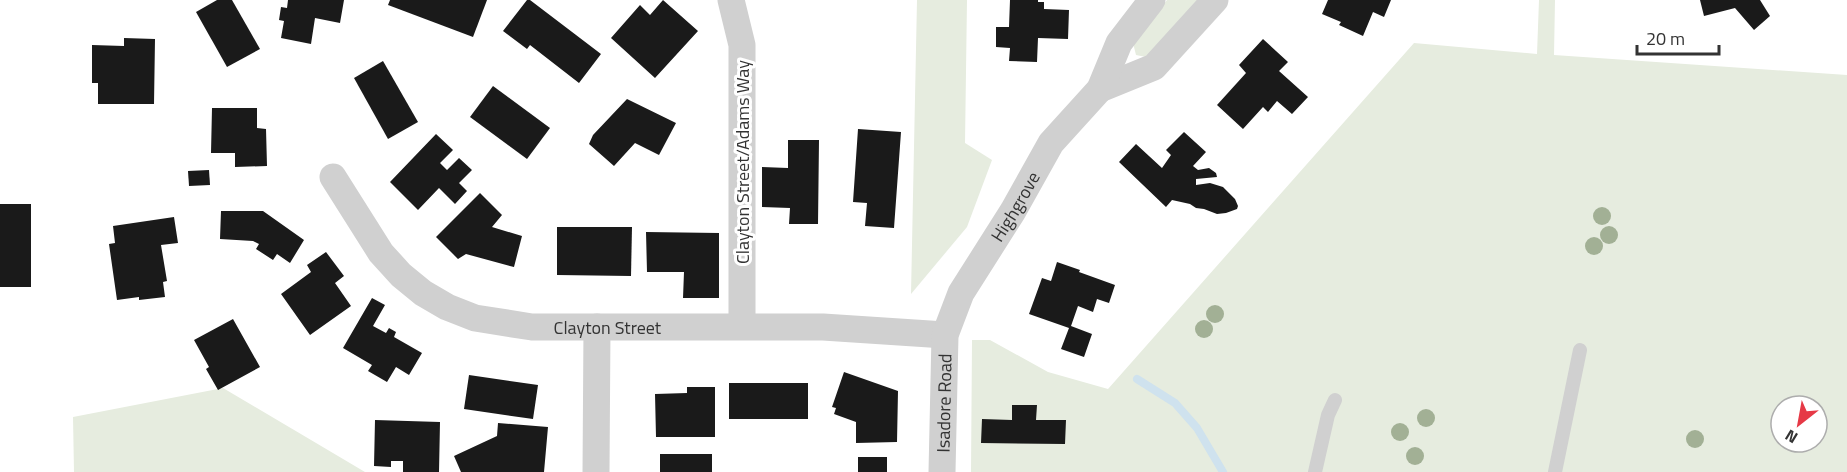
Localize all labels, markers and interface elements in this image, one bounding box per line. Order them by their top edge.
scale bar [1637,18,1720,56]
text: 20 m [1646,25,1685,52]
street label: Clayton Street/Adams Way [729,60,756,264]
street label: Highgrove [984,166,1046,247]
street label: Clayton Street [554,314,662,341]
street label: Isadore Road [929,353,958,453]
north arrow [1769,394,1829,454]
text: N [1780,424,1802,450]

